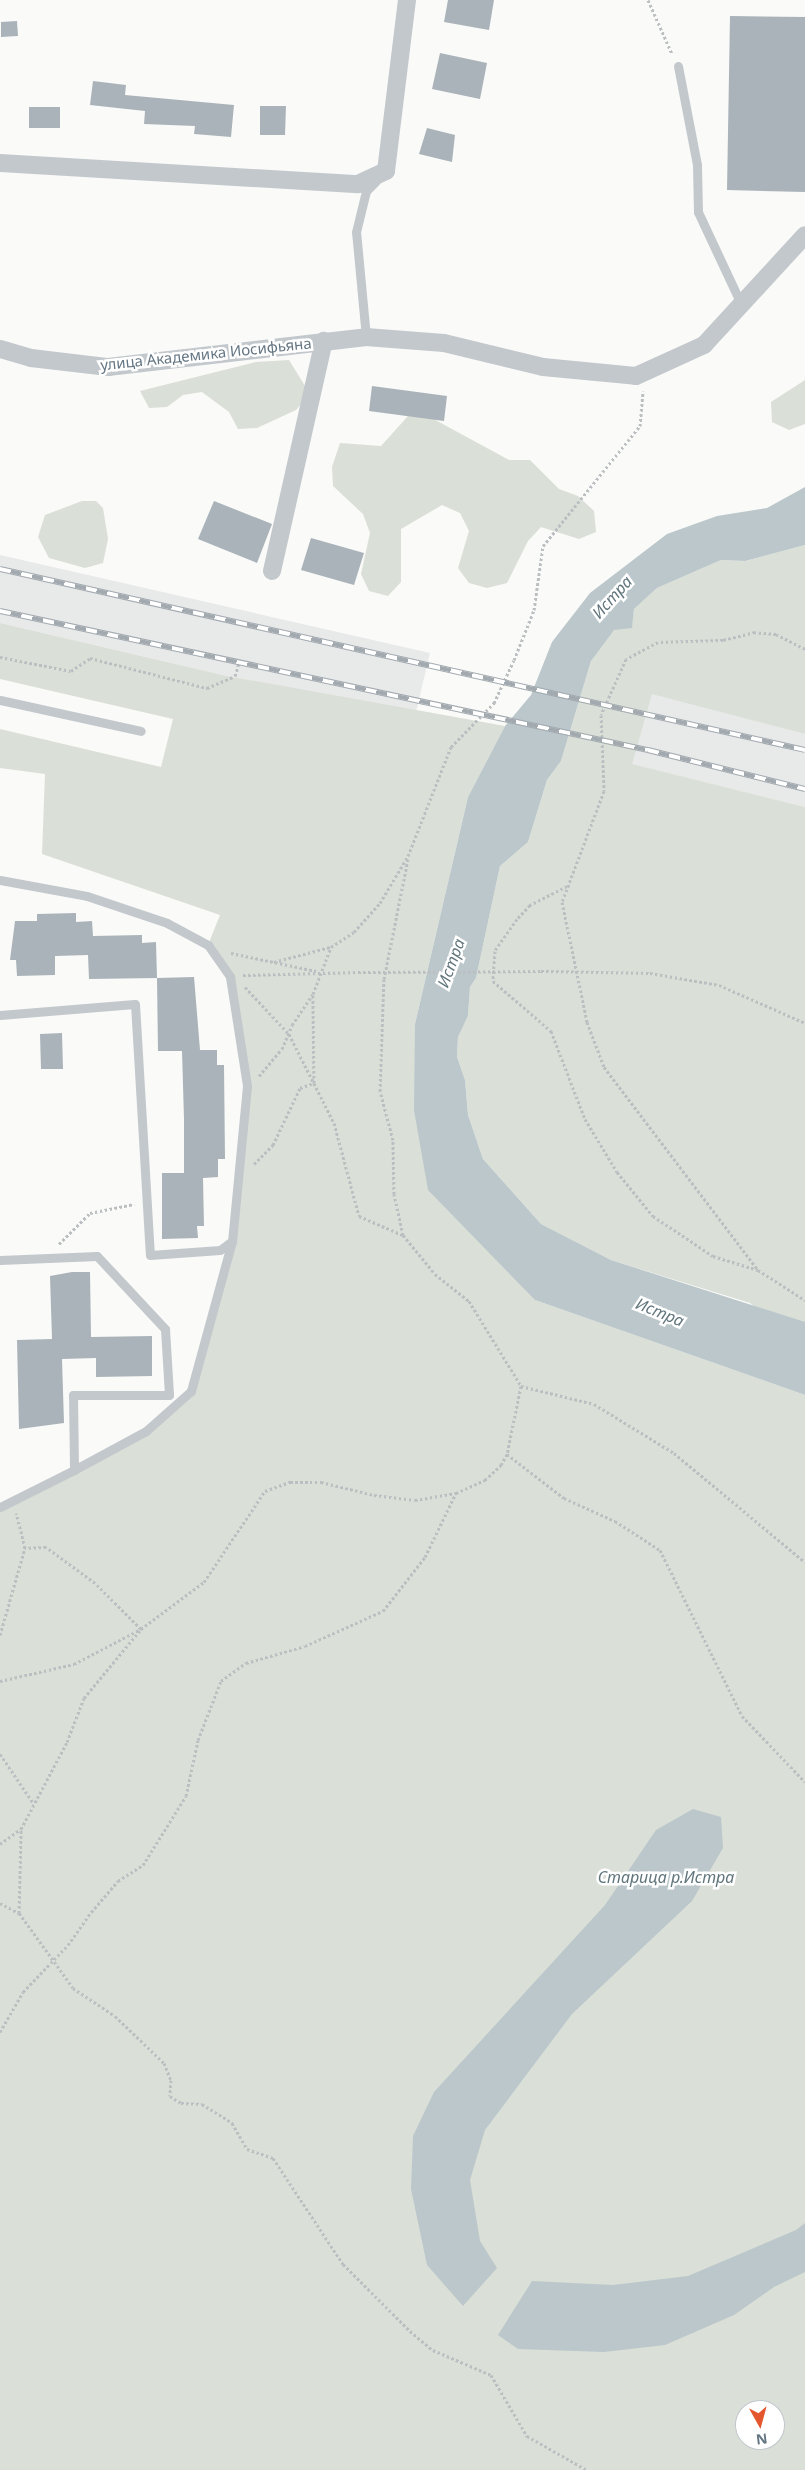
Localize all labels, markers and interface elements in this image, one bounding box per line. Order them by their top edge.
street label: улица Академика Иосифьяна [100,334,312,374]
water label: Истра [588,572,636,622]
water label: Истра [433,936,469,990]
water label: Истра [633,1294,687,1330]
water label: Старица р.Истра [598,1867,734,1887]
north arrow [735,2400,785,2450]
text: N [755,2429,769,2450]

